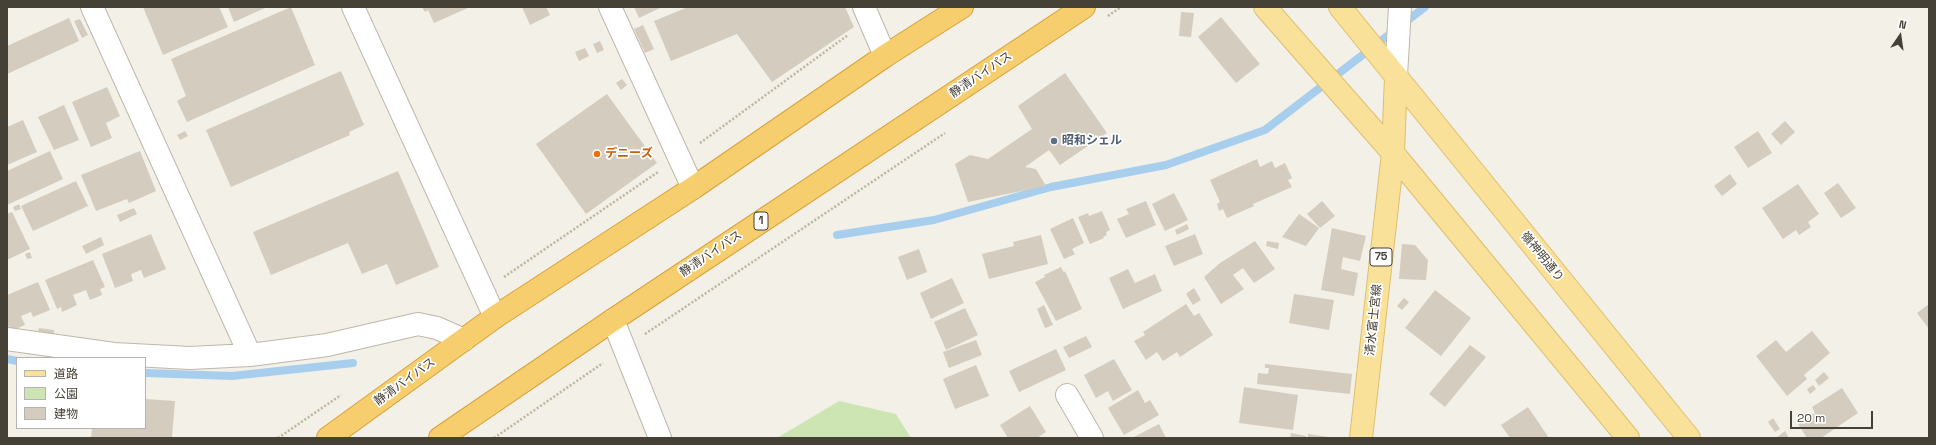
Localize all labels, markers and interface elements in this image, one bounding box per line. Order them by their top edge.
north arrow [1880,16,1920,56]
text: N [1898,17,1908,32]
street label: 静清バイパス [947,49,1015,101]
place label: 昭和シェル [1062,134,1122,148]
marker: 昭和シェル [1049,136,1059,146]
place label: デニーズ [605,147,653,161]
marker: デニーズ [592,149,602,159]
road number: 1 [754,212,768,230]
street label: 静清バイパス [677,228,745,280]
street label: 嶺神明通り [1518,229,1566,285]
road number: 75 [1370,248,1392,266]
street label: 清水富士宮線 [1363,283,1385,357]
street label: 静清バイパス [372,355,438,409]
legend [16,357,146,429]
text: 道路 [54,366,78,382]
text: 公園 [54,386,78,402]
scale bar [1792,403,1875,429]
text: 建物 [54,406,78,422]
text: 20 m [1797,410,1825,426]

